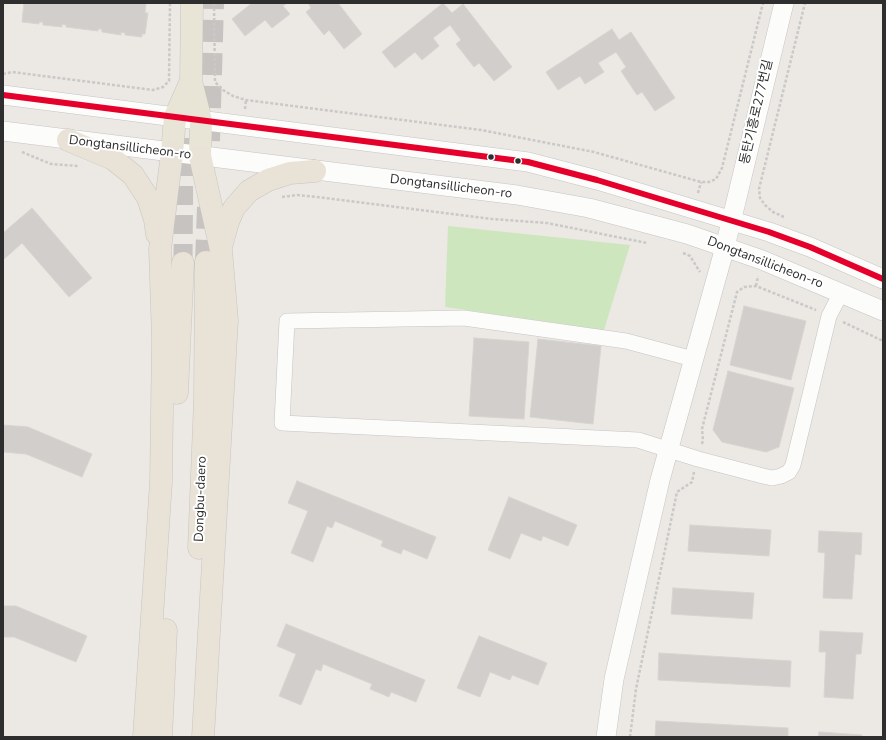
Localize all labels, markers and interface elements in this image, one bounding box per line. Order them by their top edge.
street label: 동탄기흥로277번길 [737,58,777,166]
street label: Dongtansillicheon-ro [68,133,192,163]
unlabelled marker [486,152,496,162]
unlabelled marker [513,156,523,166]
street label: Dongtansillicheon-ro [389,172,513,202]
street label: Dongtansillicheon-ro [705,234,825,292]
street label: Dongbu-daero [192,456,210,542]

